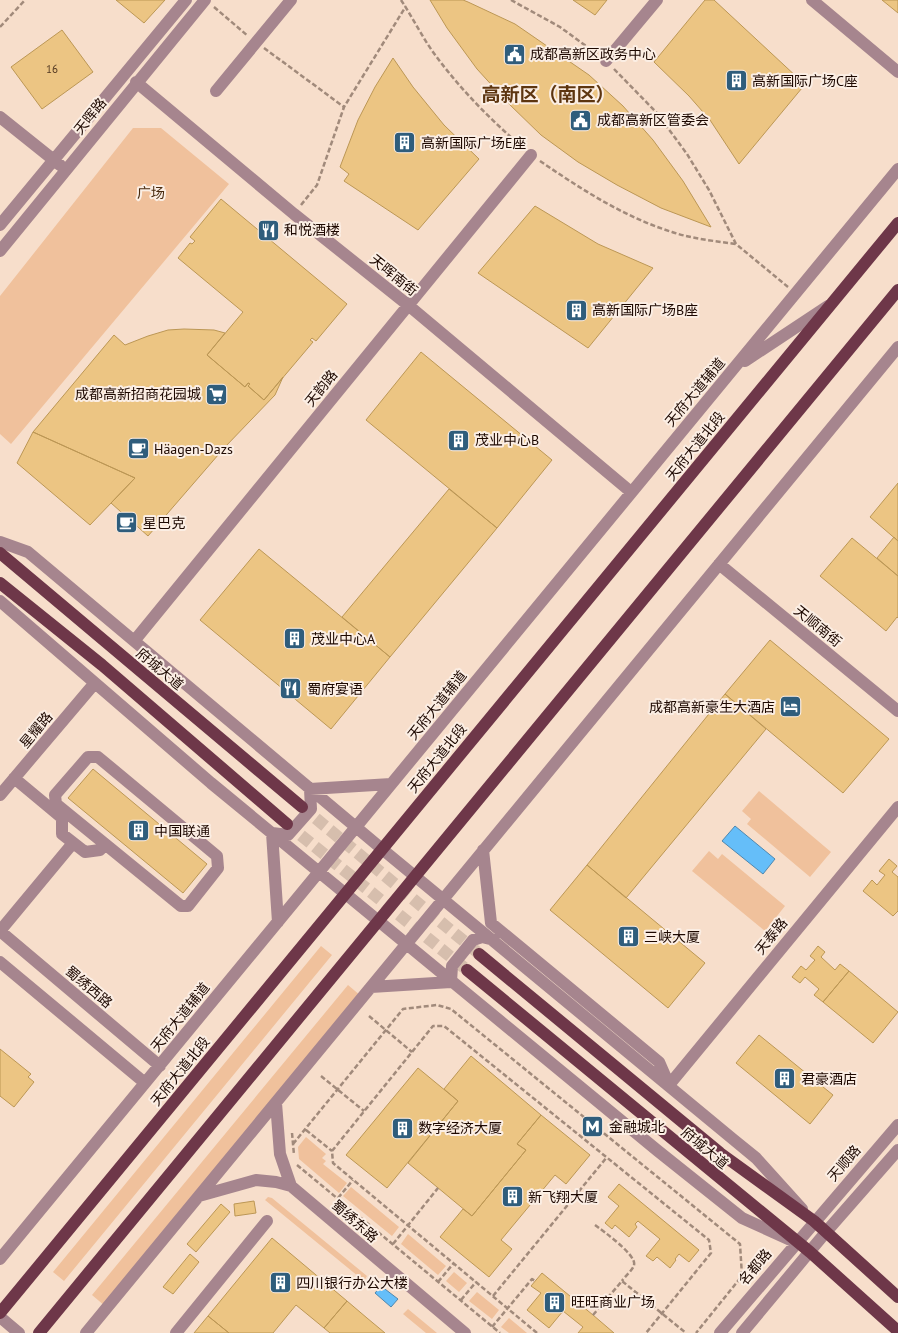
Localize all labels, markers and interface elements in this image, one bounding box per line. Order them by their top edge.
public building icon: 成都高新区政务中心 [502,42,526,66]
place label: 成都高新区政务中心 [530,45,656,63]
house number: 16 [46,62,58,76]
building icon: 高新国际广场C座 [724,69,748,93]
place label: 高新国际广场C座 [752,72,858,90]
district label: 高新区（南区） [481,82,615,106]
street label: 天晖路 [70,94,110,138]
public building icon: 成都高新区管委会 [569,108,593,132]
place label: 成都高新区管委会 [597,111,709,129]
building icon: 高新国际广场E座 [393,131,417,155]
place label: 高新国际广场E座 [421,134,527,152]
park label: 广场 [137,184,165,202]
restaurant icon: 和悦酒楼 [256,218,280,242]
place label: 和悦酒楼 [284,221,340,239]
street label: 天晖南街 [367,250,421,300]
building icon: 高新国际广场B座 [564,298,588,322]
place label: 高新国际广场B座 [592,301,698,319]
street label: 天府大道辅道 [661,354,729,430]
street label: 天韵路 [301,366,341,410]
supermarket icon: 成都高新招商花园城 [205,382,229,406]
place label: 成都高新招商花园城 [75,385,201,403]
street label: 天府大道北段 [662,408,728,484]
building icon: 茂业中心B [447,428,471,452]
place label: 茂业中心B [475,431,539,449]
cafe icon: Häagen-Dazs [126,437,150,461]
place label: Häagen-Dazs [154,440,233,458]
cafe icon: 星巴克 [115,511,139,535]
place label: 星巴克 [143,514,185,532]
street label: 天顺南街 [791,601,845,651]
building icon: 茂业中心A [283,627,307,651]
place label: 茂业中心A [311,630,376,648]
street label: 府城大道 [133,644,187,694]
street label: 天府大道辅道 [404,667,470,743]
restaurant icon: 蜀府宴语 [279,677,303,701]
place label: 蜀府宴语 [307,680,363,698]
hotel icon: 成都高新豪生大酒店 [779,695,803,719]
place label: 成都高新豪生大酒店 [649,698,775,716]
street label: 星耀路 [16,708,56,752]
street label: 天府大道北段 [404,720,470,796]
building icon: 中国联通 [126,819,150,843]
place label: 中国联通 [154,822,210,840]
street label: 天泰路 [751,914,791,958]
building icon: 三峡大厦 [616,925,640,949]
place label: 三峡大厦 [644,928,700,946]
street label: 蜀绣西路 [62,962,116,1012]
street label: 天府大道辅道 [147,979,213,1055]
street label: 天府大道北段 [147,1033,213,1109]
building icon: 君豪酒店 [773,1067,797,1091]
place label: 君豪酒店 [801,1070,857,1088]
metro station icon: 金融城北 [581,1115,605,1139]
building icon: 数字经济大厦 [390,1116,414,1140]
place label: 金融城北 [609,1118,665,1136]
place label: 数字经济大厦 [418,1119,502,1137]
street label: 府城大道 [678,1123,732,1173]
street label: 天顺路 [823,1141,865,1185]
building icon: 新飞翔大厦 [500,1185,524,1209]
place label: 新飞翔大厦 [528,1188,598,1206]
street label: 蜀绣东路 [328,1196,382,1246]
street label: 名都路 [735,1245,775,1289]
building icon: 四川银行办公大楼 [268,1271,292,1295]
place label: 四川银行办公大楼 [296,1274,408,1292]
building icon: 旺旺商业广场 [543,1290,567,1314]
place label: 旺旺商业广场 [571,1293,655,1311]

